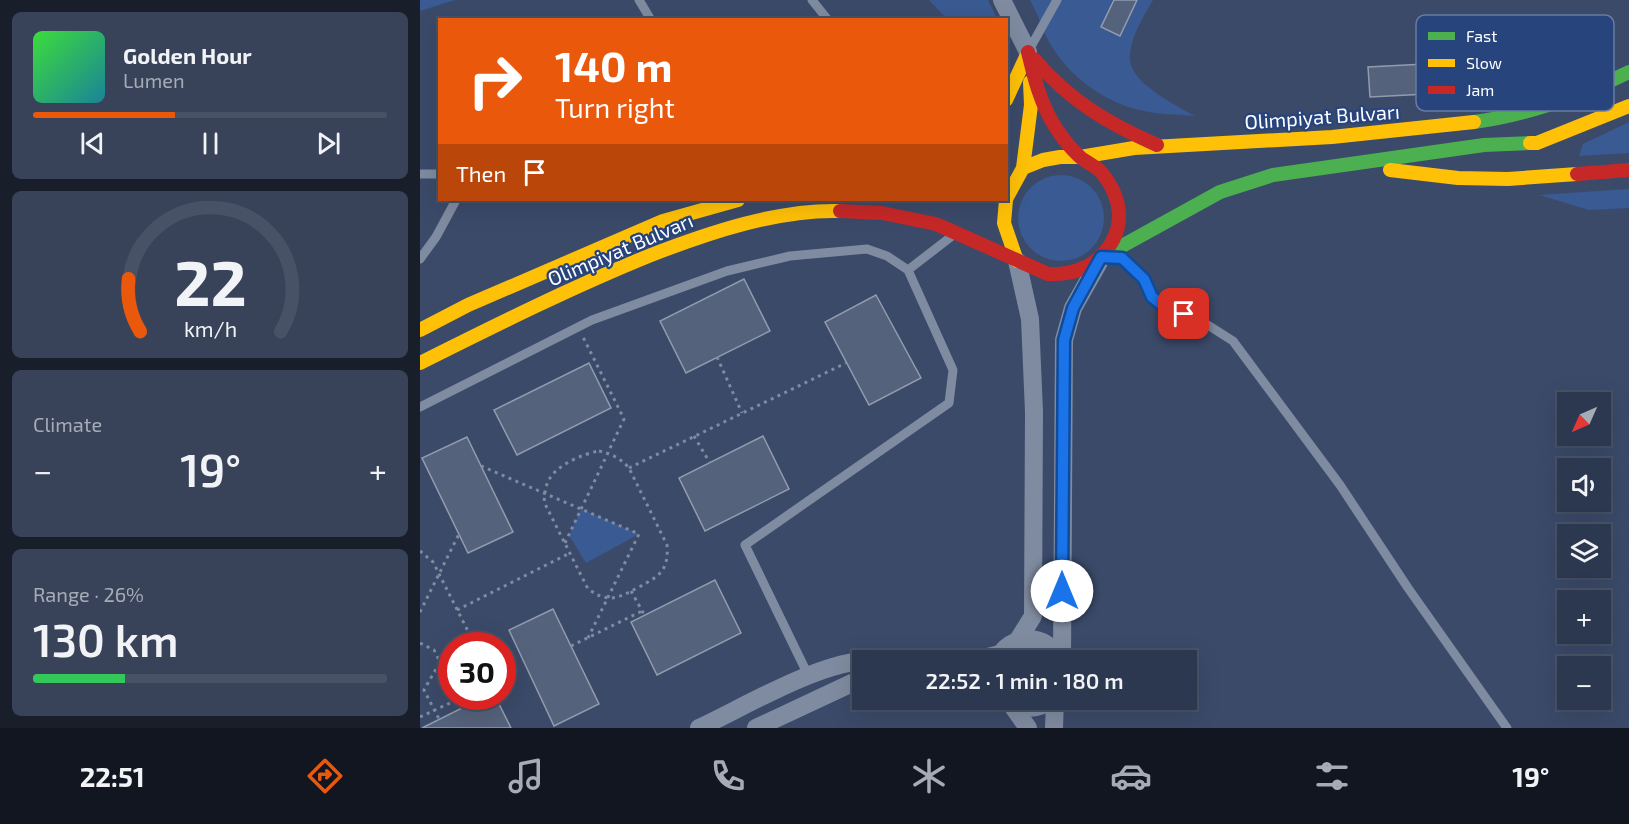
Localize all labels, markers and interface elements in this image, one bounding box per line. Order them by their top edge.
legend [1416,15,1614,111]
text: Fast [1466,26,1497,45]
text: 140 m [555,40,672,90]
text: Golden Hour [123,42,252,68]
icon: right [456,42,534,120]
text: Slow [1466,53,1502,72]
text: Lumen [123,68,185,92]
text: Jam [1466,80,1494,99]
text: Turn right [555,91,675,123]
street label: Olimpiyat Bulvarı [1244,99,1400,133]
icon: previous [76,127,109,160]
icon: pause [194,127,227,160]
icon: next [312,127,345,160]
icon: arrive [518,156,551,189]
text: Then [456,160,506,186]
street label: Olimpiyat Bulvarı [544,208,696,290]
text: 22 [174,244,246,319]
pin [1158,288,1209,339]
icon: arrive [1167,297,1200,330]
text: km/h [183,316,237,341]
north arrow [1557,392,1611,446]
map controls [1557,392,1611,710]
text: Climate [33,412,102,436]
text: 19° [180,442,241,496]
text: − [33,450,52,490]
text: + [369,450,387,490]
button: sound [1557,458,1611,512]
button: layers [1557,524,1611,578]
position arrow [1030,559,1094,623]
text: Range · 26% [33,582,144,606]
button: + [1557,590,1611,644]
text: 130 km [33,612,179,666]
speed limit sign: 30 [438,632,516,710]
button: − [1557,656,1611,710]
text: 22:52 · 1 min · 180 m [925,667,1124,693]
icon: directions [304,755,346,797]
icon: music [505,755,547,797]
icon: phone [707,755,749,797]
icon: climate [908,755,950,797]
icon: car [1110,755,1152,797]
icon: filters [1311,755,1353,797]
text: 22:51 [80,760,145,792]
text: 19° [1512,760,1549,792]

